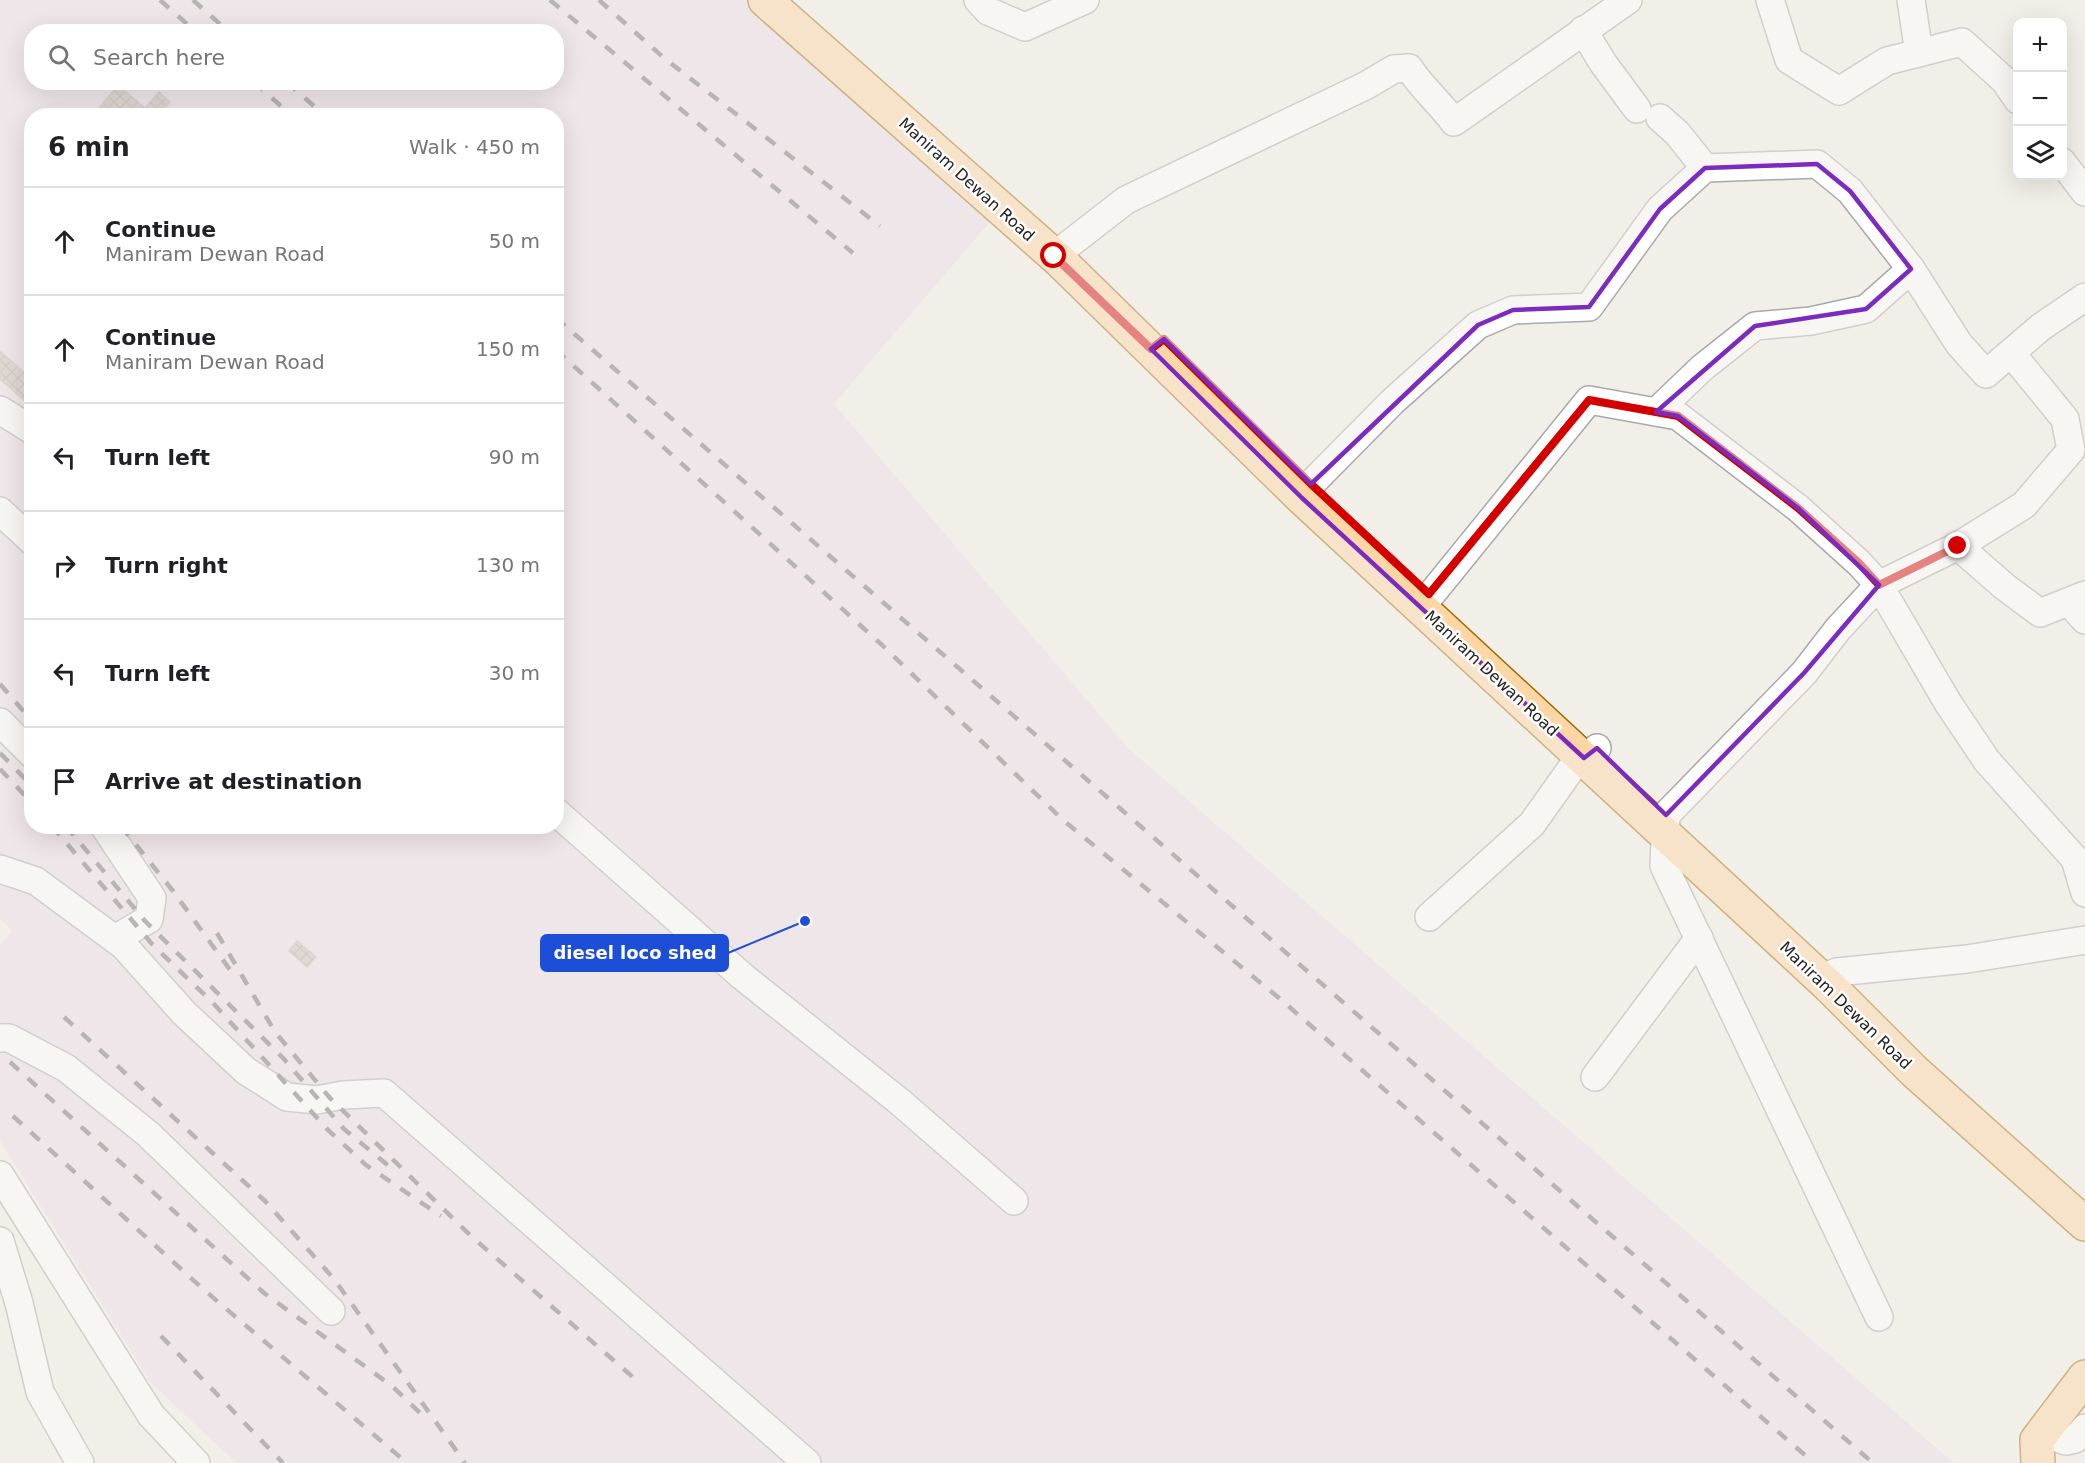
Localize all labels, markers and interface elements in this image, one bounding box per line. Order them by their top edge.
map controls [2013,18,2067,180]
button: + [2013,18,2067,72]
search box [24,24,564,90]
icon: search [45,41,78,74]
text: Search here [93,45,225,70]
button: − [2013,72,2067,126]
street label: Maniram Dewan Road [895,114,1038,245]
button: layers [2013,126,2067,180]
text: 6 min [48,132,130,162]
text: Walk · 450 m [409,135,540,159]
text: Continue [105,217,216,242]
icon: ahead [48,225,81,258]
text: 50 m [489,229,540,253]
text: Maniram Dewan Road [105,242,325,266]
route start [1040,242,1066,268]
text: Continue [105,325,216,350]
icon: ahead [48,333,81,366]
text: 150 m [476,337,540,361]
text: Maniram Dewan Road [105,350,325,374]
icon: left [48,441,81,474]
text: Turn left [105,445,210,470]
text: 90 m [489,445,540,469]
route end [1944,532,1970,558]
icon: right [48,549,81,582]
text: Turn right [105,553,228,578]
text: 130 m [476,553,540,577]
street label: Maniram Dewan Road [1421,607,1562,740]
icon: left [48,657,81,690]
text: Turn left [105,661,210,686]
text: 30 m [489,661,540,685]
icon: arrive [48,765,81,798]
text: Arrive at destination [105,769,362,794]
callout: diesel loco shed [541,935,728,971]
street label: Maniram Dewan Road [1776,938,1915,1073]
text: diesel loco shed [553,942,717,963]

